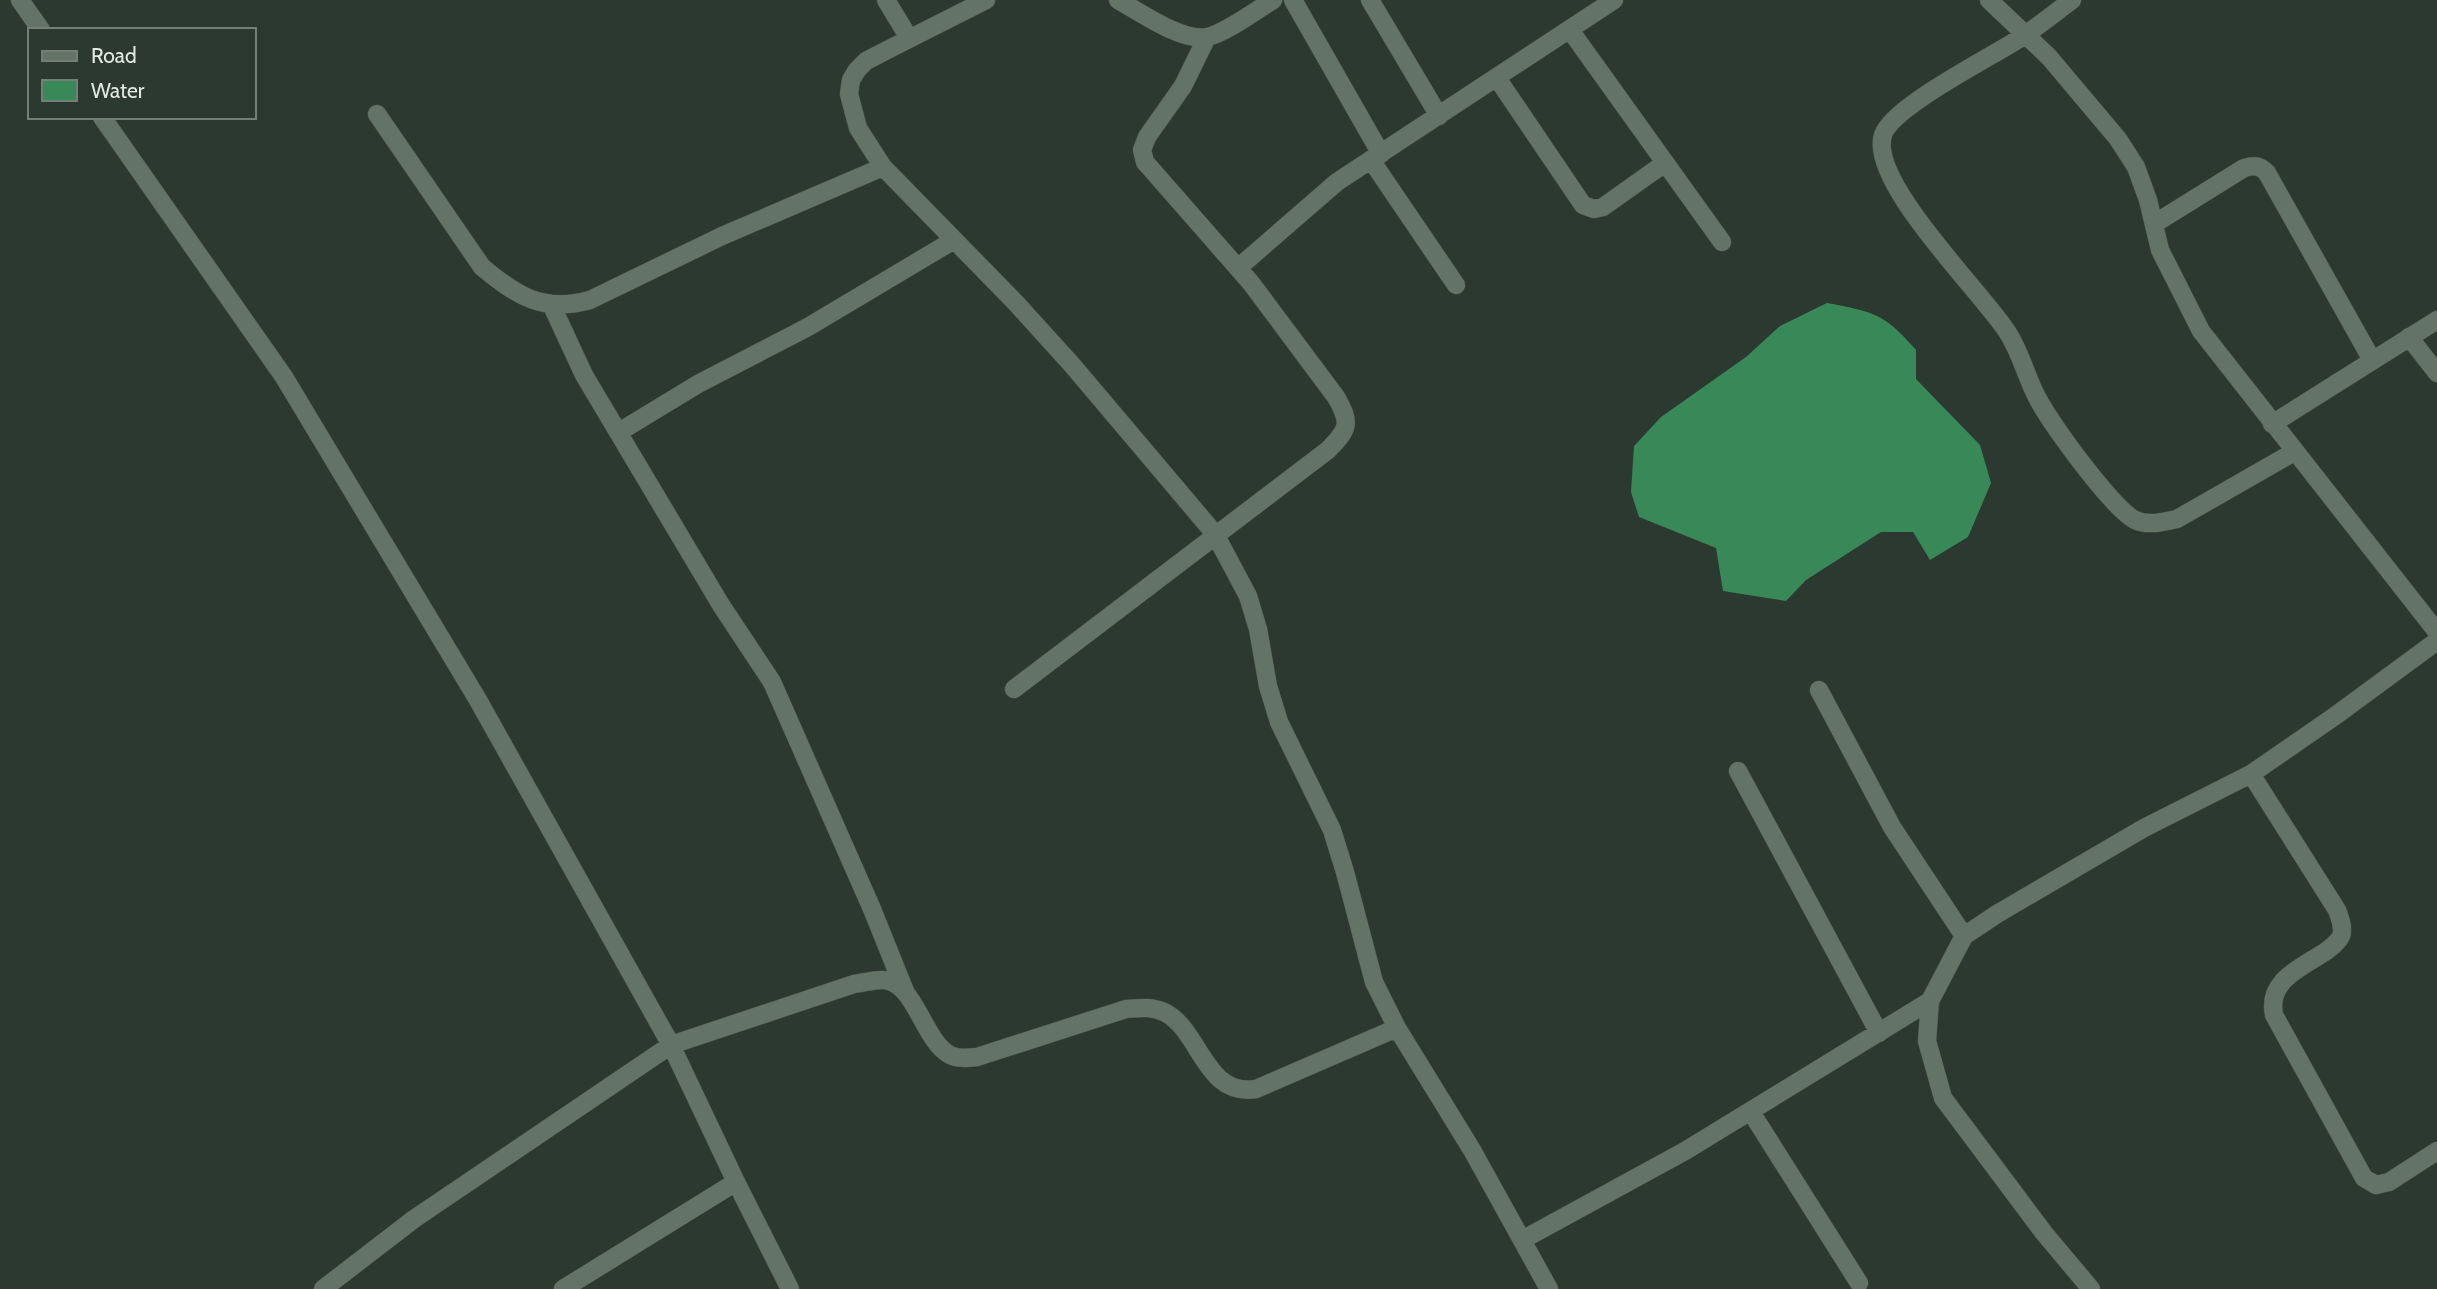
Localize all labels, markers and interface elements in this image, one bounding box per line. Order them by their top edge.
legend [28,28,256,119]
text: Road [91,43,137,68]
text: Water [91,78,145,103]

